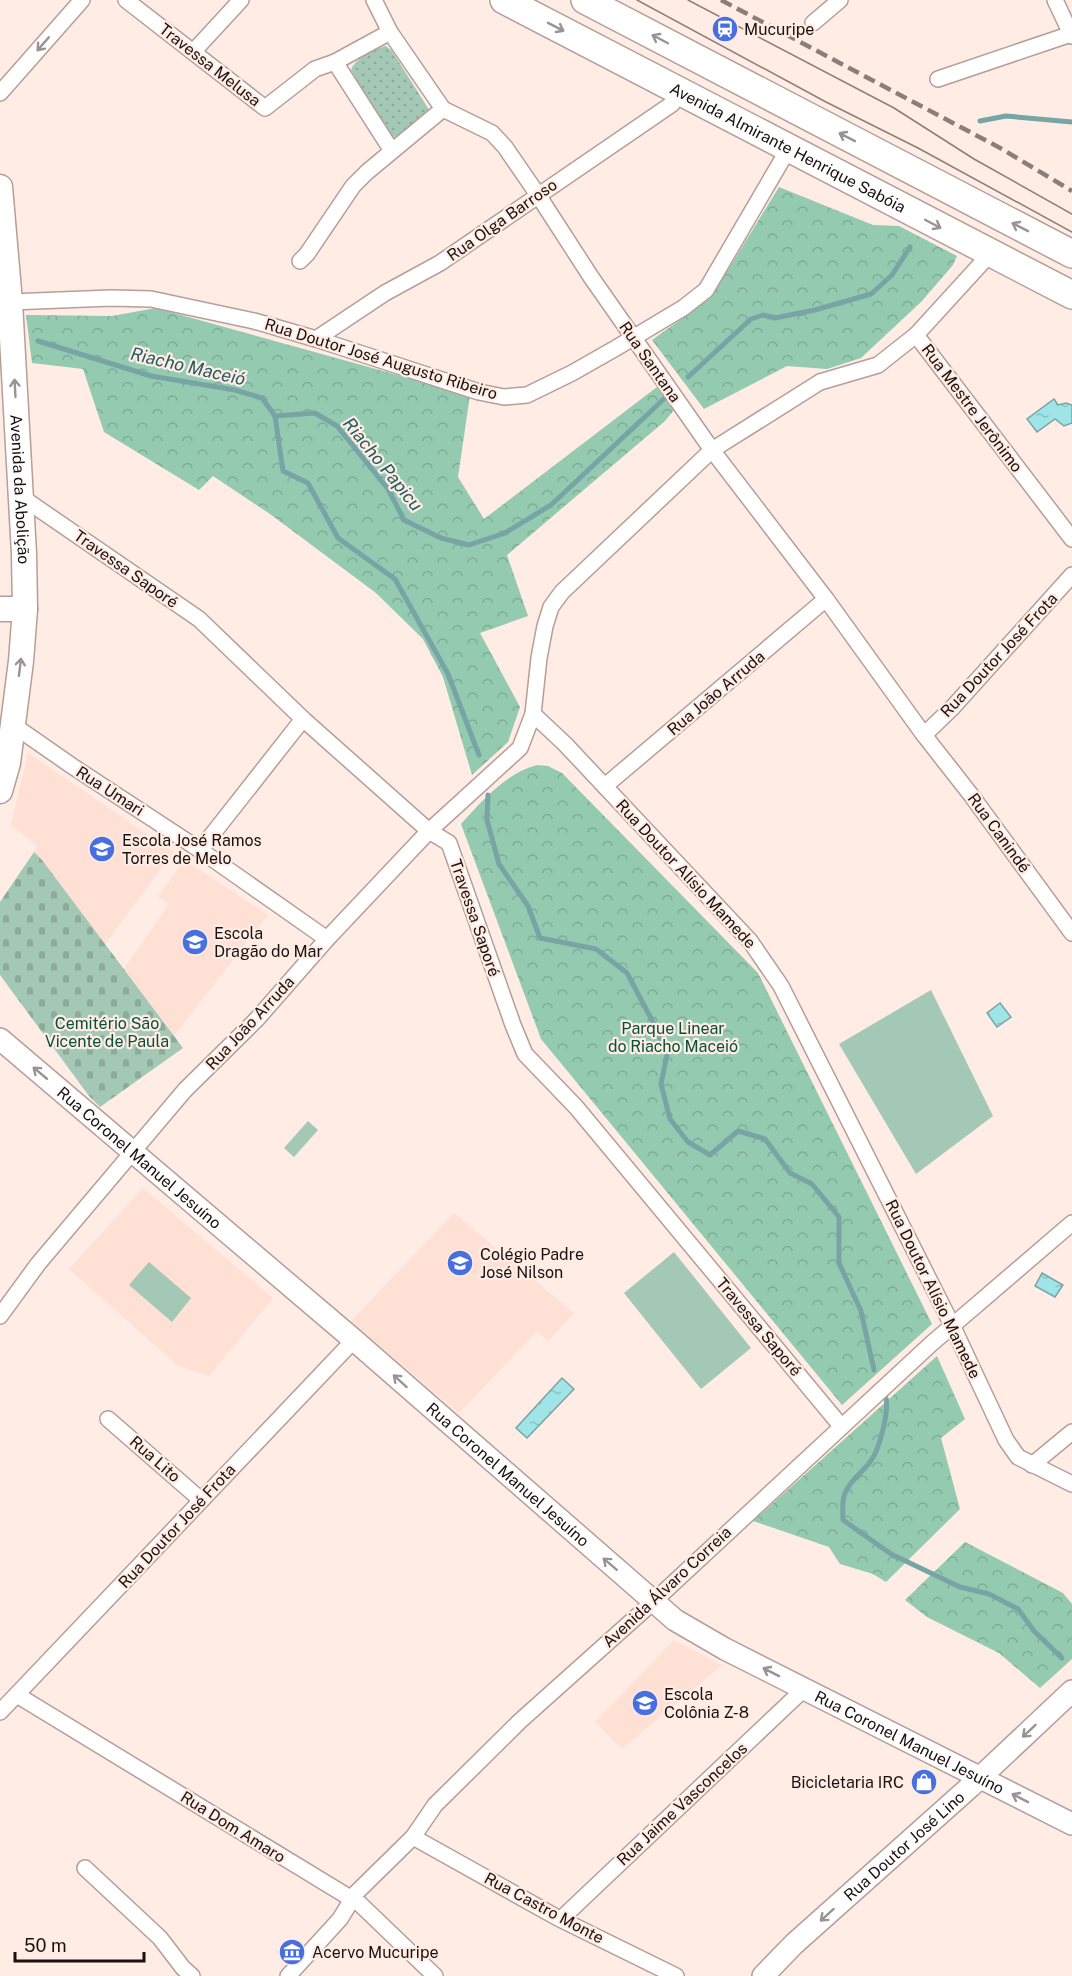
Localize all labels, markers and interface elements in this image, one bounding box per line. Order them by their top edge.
station icon: Mucuripe [710,14,740,44]
street label: Travessa Melusa [156,20,264,110]
place label: Mucuripe [744,20,814,39]
one-way arrow [546,22,564,33]
one-way arrow [652,33,669,45]
one-way arrow [36,36,50,51]
street label: Avenida Almirante Henrique Sabóia [667,78,909,217]
one-way arrow [838,130,856,142]
street label: Rua Olga Barroso [443,175,561,265]
one-way arrow [924,219,942,230]
one-way arrow [1011,220,1029,232]
street label: Rua Doutor José Augusto Ribeiro [262,314,500,404]
street label: Rua Santana [615,318,685,406]
street label: Rua Mestre Jerônimo [918,340,1026,476]
water label: Riacho Maceió [128,343,248,389]
one-way arrow [9,379,20,399]
water label: Riacho Papicu [339,413,427,515]
street label: Avenida da Abolição [7,414,34,564]
street label: Travessa Saporé [70,526,182,612]
street label: Rua Doutor José Frota [937,589,1061,721]
street label: Rua João Arruda [664,647,768,739]
one-way arrow [15,657,26,677]
street label: Rua Umari [73,762,147,820]
street label: Rua Canindé [964,790,1034,876]
street label: Rua Doutor Alísio Mamede [612,796,760,952]
place label: Escola José Ramos Torres de Melo [122,831,262,868]
school or university icon: Escola José Ramos Torres de Melo [87,834,117,864]
street label: Travessa Saporé [446,857,504,979]
place label: Escola Dragão do Mar [214,924,323,961]
school or university icon: Escola Dragão do Mar [180,927,210,957]
street label: Rua João Arruda [202,972,298,1074]
park label: Cemitério São Vicente de Paula [45,1014,169,1051]
park label: Parque Linear do Riacho Maceió [608,1019,738,1056]
one-way arrow [33,1066,48,1080]
street label: Rua Coronel Manuel Jesuíno [53,1082,225,1233]
street label: Rua Doutor Alísio Mamede [881,1196,985,1382]
place label: Colégio Padre José Nilson [480,1245,584,1282]
school or university icon: Colégio Padre José Nilson [445,1248,475,1278]
street label: Travessa Saporé [712,1274,806,1380]
one-way arrow [392,1374,407,1388]
street label: Rua Coronel Manuel Jesuíno [423,1398,593,1550]
street label: Rua Lito [126,1432,184,1486]
street label: Rua Doutor José Frota [115,1460,239,1592]
street label: Avenida Álvaro Correia [598,1522,735,1651]
one-way arrow [603,1557,618,1571]
one-way arrow [763,1666,780,1678]
place label: Escola Colônia Z-8 [664,1685,749,1722]
street label: Rua Coronel Manuel Jesuíno [812,1686,1007,1798]
school or university icon: Escola Colônia Z-8 [630,1688,660,1718]
one-way arrow [1022,1724,1037,1738]
street label: Rua Jaime Vasconcelos [613,1739,751,1869]
shop icon: Bicicletaria IRC [909,1767,939,1797]
place label: Bicicletaria IRC [791,1773,904,1792]
street label: Rua Dom Amaro [177,1787,289,1867]
street label: Rua Doutor José Lino [840,1787,968,1905]
one-way arrow [1011,1792,1029,1803]
street label: Rua Castro Monte [481,1868,607,1948]
one-way arrow [820,1908,835,1922]
scale bar [15,1925,144,1963]
text: 50 m [24,1935,67,1956]
museum icon: Acervo Mucuripe [277,1937,307,1967]
place label: Acervo Mucuripe [312,1943,439,1962]

